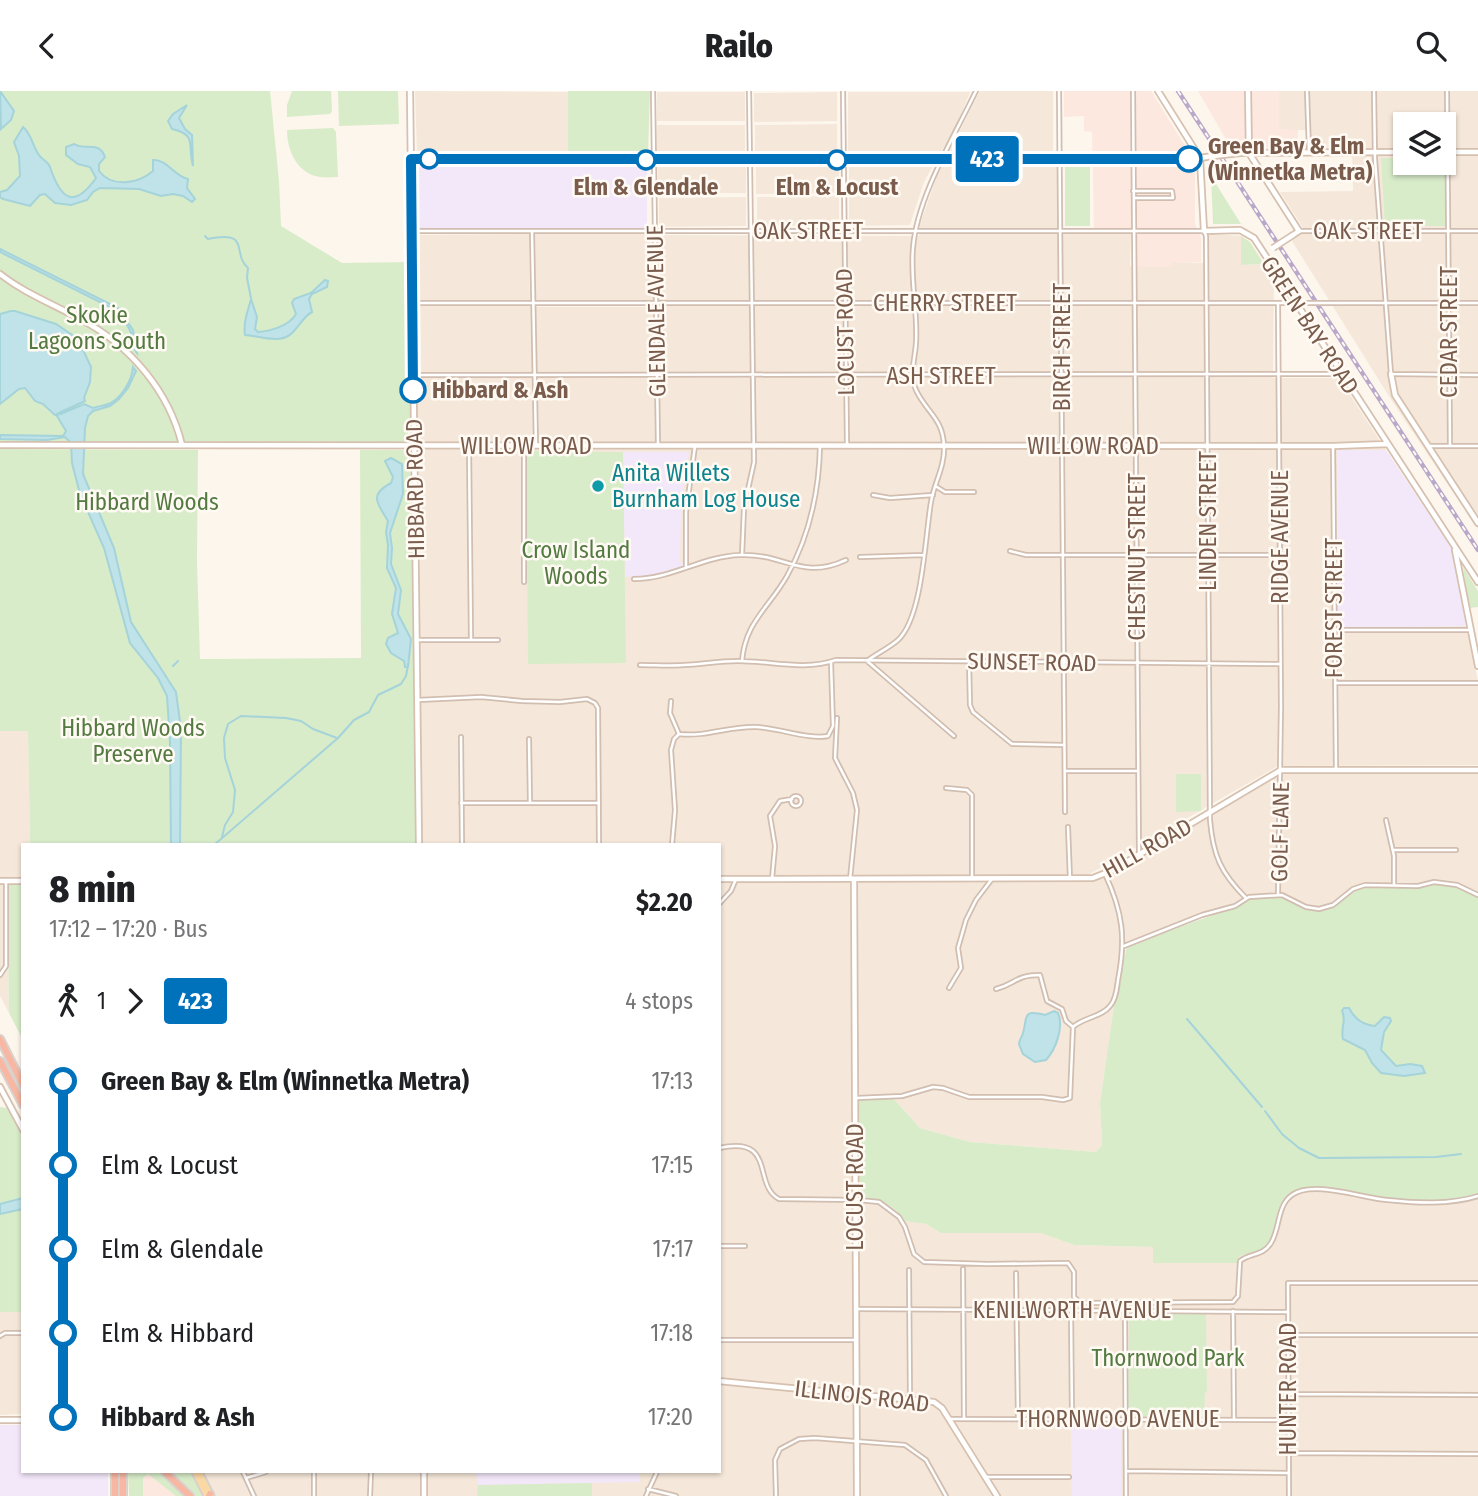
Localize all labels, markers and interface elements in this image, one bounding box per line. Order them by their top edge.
icon: back [28,27,66,65]
text: Railo [705,27,773,65]
icon: search [1412,27,1450,65]
map controls [1393,112,1456,175]
button: layers [1393,112,1456,175]
place label: Green Bay & Elm (Winnetka Metra) [1208,132,1373,186]
line badge: 423 [947,136,1027,182]
text: 423 [970,145,1004,173]
marker: Green Bay & Elm (Winnetka Metra) [1176,146,1202,172]
unlabelled marker [419,149,439,169]
marker: Elm & Glendale [636,150,656,170]
marker: Elm & Locust [827,150,847,170]
place label: Elm & Glendale [573,173,719,201]
place label: Elm & Locust [776,173,899,201]
street label: OAK STREET [753,217,863,245]
street label: OAK STREET [1313,217,1423,245]
street label: GLENDALE AVENUE [640,225,672,397]
street label: GREEN BAY ROAD [1255,251,1365,399]
street label: CEDAR STREET [1435,266,1463,398]
street label: LOCUST ROAD [830,268,860,396]
street label: BIRCH STREET [1048,283,1076,411]
street label: CHERRY STREET [873,289,1017,317]
park label: Skokie Lagoons South [28,301,166,355]
street label: ASH STREET [886,362,996,390]
place label: Hibbard & Ash [432,376,568,404]
marker: Hibbard & Ash [400,377,426,403]
street label: HIBBARD ROAD [400,419,430,559]
street label: WILLOW ROAD [460,432,592,460]
street label: WILLOW ROAD [1027,432,1159,460]
street label: LINDEN STREET [1194,451,1222,591]
place label: Anita Willets Burnham Log House [612,459,801,513]
street label: RIDGE AVENUE [1266,470,1294,604]
street label: CHESTNUT STREET [1123,473,1151,641]
marker: Anita Willets Burnham Log House [590,478,606,494]
park label: Hibbard Woods [75,488,219,516]
park label: Crow Island Woods [522,536,630,590]
street label: FOREST STREET [1320,537,1348,678]
street label: SUNSET ROAD [967,647,1097,677]
park label: Hibbard Woods Preserve [61,714,205,768]
street label: GOLF LANE [1265,782,1295,882]
street label: HILL ROAD [1097,812,1197,884]
text: 8 min [49,866,136,912]
text: $2.20 [636,887,693,918]
text: 17:12 – 17:20 · Bus [49,915,207,943]
icon: walk [49,982,87,1020]
icon: forward [116,982,154,1020]
text: 1 [97,987,106,1015]
text: 423 [178,987,213,1015]
text: 4 stops [625,987,693,1015]
text: Green Bay & Elm (Winnetka Metra) [101,1066,469,1097]
text: 17:13 [651,1067,693,1095]
street label: LOCUST ROAD [841,1123,869,1251]
text: Elm & Locust [101,1150,238,1181]
text: 17:15 [651,1151,693,1179]
text: Elm & Glendale [101,1234,264,1265]
text: 17:17 [652,1235,693,1263]
street label: KENILWORTH AVENUE [973,1296,1171,1324]
text: Elm & Hibbard [101,1318,254,1349]
text: 17:18 [650,1319,693,1347]
street label: HUNTER ROAD [1274,1323,1302,1455]
park label: Thornwood Park [1092,1344,1245,1372]
street label: ILLINOIS ROAD [793,1374,931,1418]
text: Hibbard & Ash [101,1402,255,1433]
text: 17:20 [648,1403,693,1431]
street label: THORNWOOD AVENUE [1017,1405,1219,1433]

